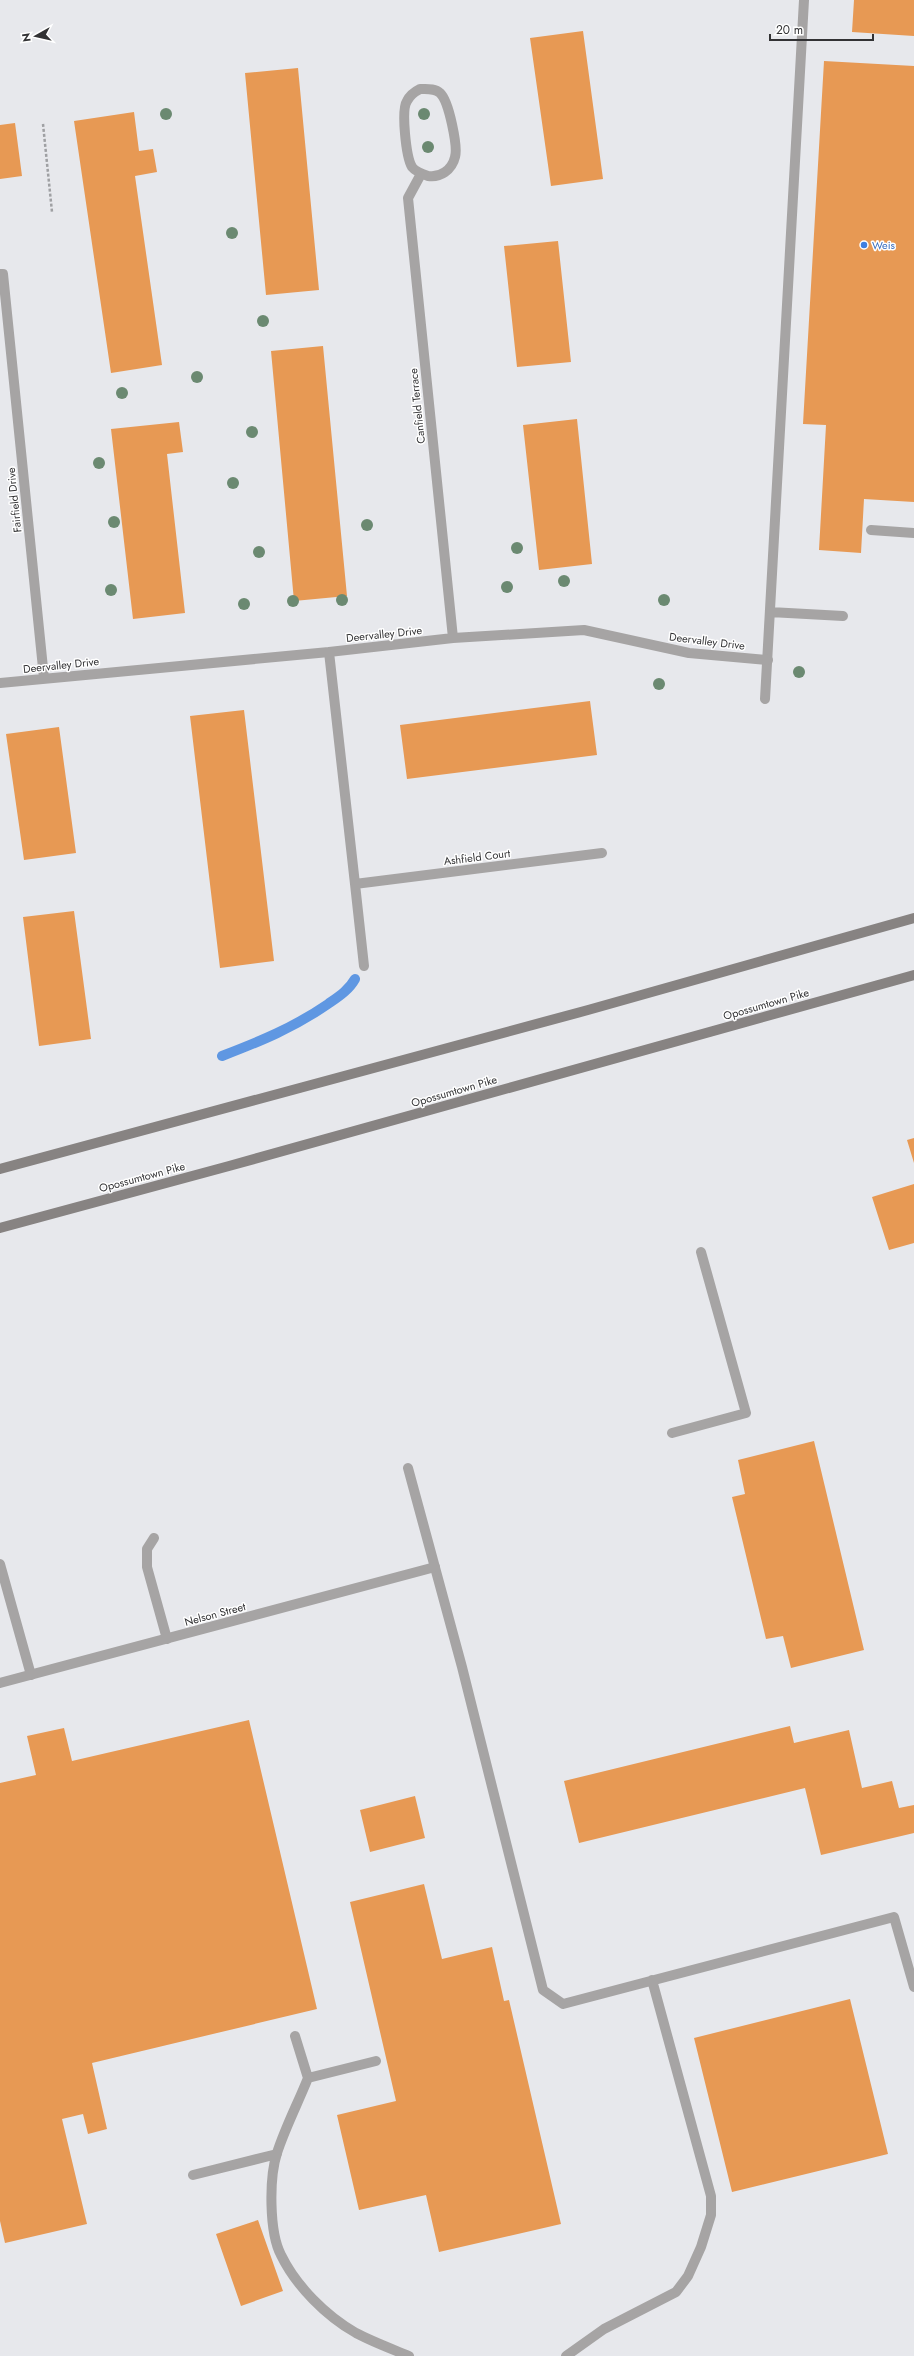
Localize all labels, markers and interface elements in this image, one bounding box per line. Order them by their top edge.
north arrow [16,16,56,56]
scale bar [770,16,873,42]
text: 20 m [776,21,803,39]
text: N [18,32,35,43]
place label: Weis [872,237,896,253]
marker: Weis [859,240,869,250]
street label: Canfield Terrace [405,367,429,445]
street label: Fairfield Drive [3,466,25,533]
street label: Deervalley Drive [345,622,423,646]
street label: Deervalley Drive [668,628,746,654]
street label: Deervalley Drive [22,653,100,677]
street label: Ashfield Court [443,845,512,869]
street label: Opossumtown Pike [721,984,811,1024]
street label: Opossumtown Pike [409,1071,499,1111]
street label: Opossumtown Pike [97,1158,187,1196]
street label: Nelson Street [183,1598,248,1630]

